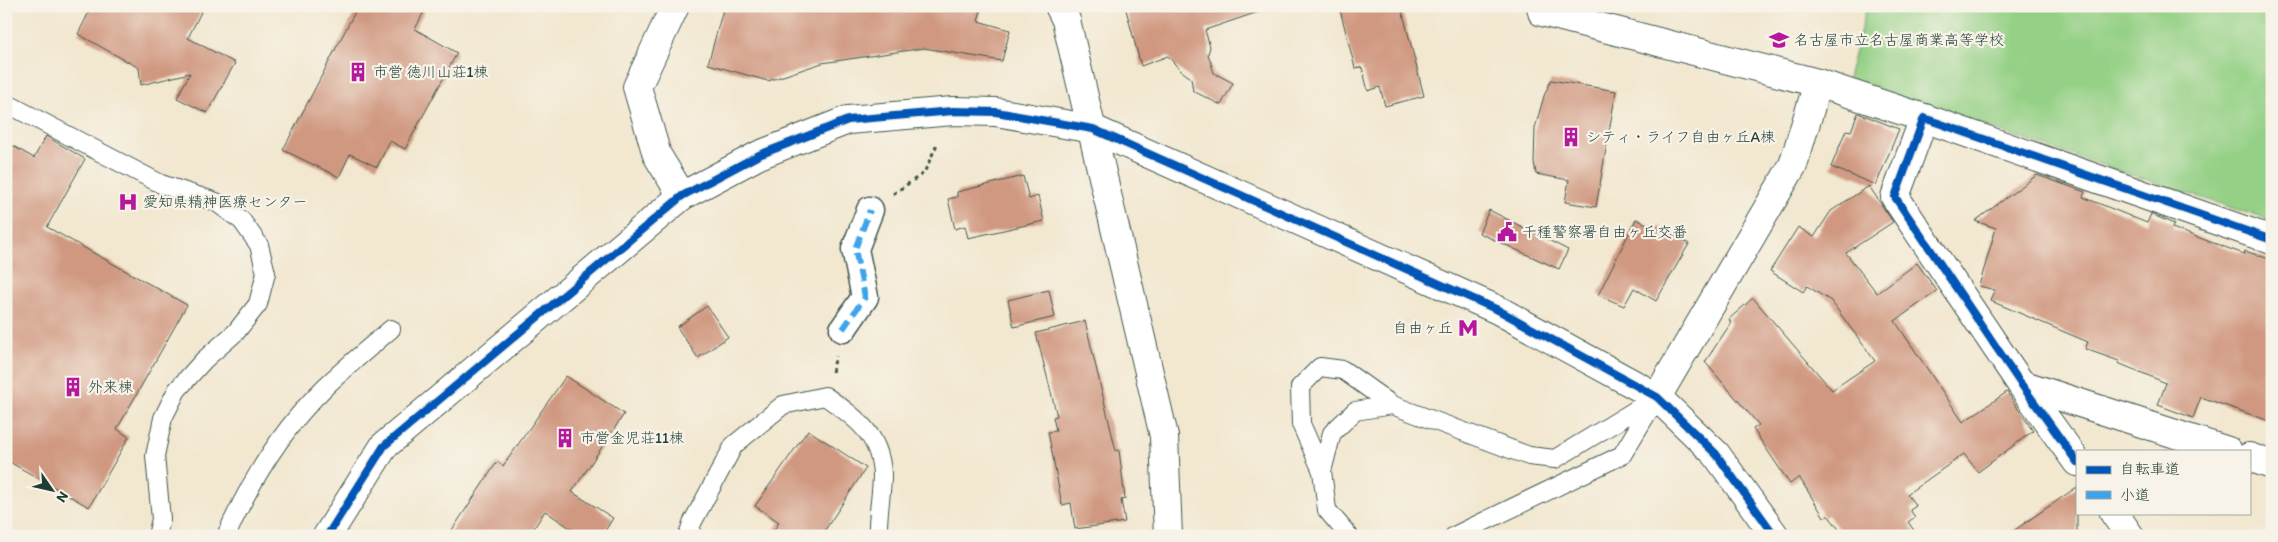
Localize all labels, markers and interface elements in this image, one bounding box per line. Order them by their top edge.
school or university icon: 名古屋市立名古屋商業高等学校 [1768,29,1790,51]
place label: 名古屋市立名古屋商業高等学校 [1794,31,2004,49]
building icon: 市営 徳川山荘1棟 [347,61,369,83]
place label: 市営 徳川山荘1棟 [373,63,488,81]
building icon: シティ・ライフ自由ヶ丘A棟 [1560,126,1582,148]
place label: シティ・ライフ自由ヶ丘A棟 [1586,128,1775,146]
hospital icon: 愛知県精神医療センター [117,191,139,213]
place label: 愛知県精神医療センター [143,193,307,211]
public building icon: 千種警察署自由ヶ丘交番 [1496,221,1518,243]
place label: 千種警察署自由ヶ丘交番 [1522,223,1687,241]
metro station icon: 自由ヶ丘 [1457,317,1479,339]
place label: 自由ヶ丘 [1393,319,1453,337]
building icon: 外来棟 [62,376,84,398]
place label: 外来棟 [88,378,133,396]
building icon: 市営金児荘11棟 [554,427,576,449]
place label: 市営金児荘11棟 [580,429,684,447]
legend [2076,450,2250,514]
text: 自転車道 [2120,460,2180,478]
north arrow [28,464,78,514]
text: 小道 [2120,486,2150,504]
text: N [53,488,72,506]

